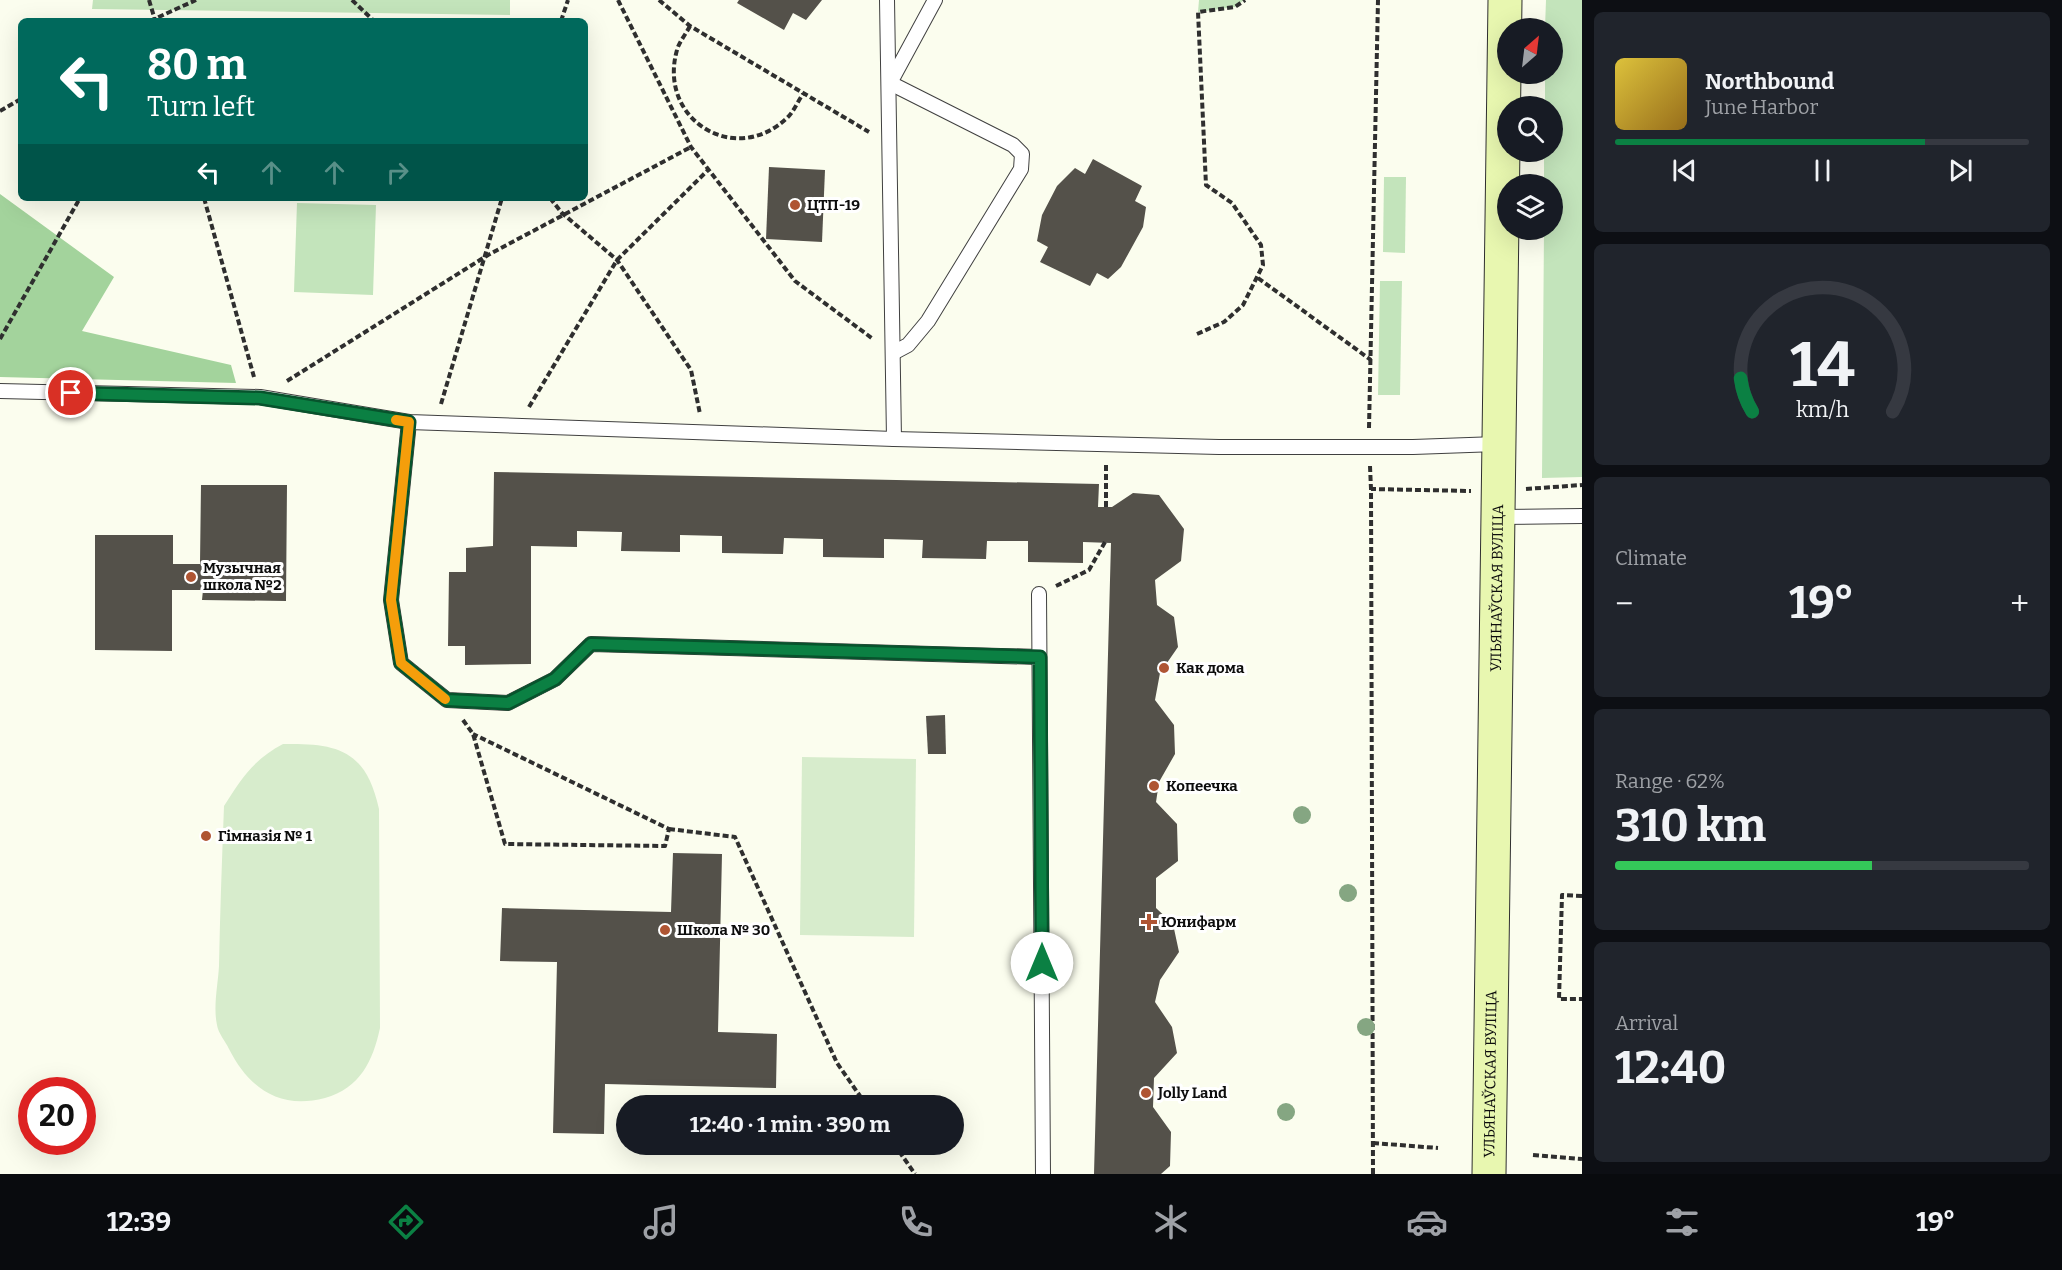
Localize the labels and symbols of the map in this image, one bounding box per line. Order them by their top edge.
north arrow [1497,18,1563,84]
place label: ЦТП-19 [807,196,860,214]
marker: ЦТП-19 [788,198,802,212]
pin [45,367,96,418]
street label: УЛЬЯНАЎСКАЯ ВУЛІЦА [1487,504,1507,672]
place label: Музычная школа №2 [203,559,282,594]
marker: Музычная школа №2 [184,570,198,584]
place label: Как дома [1176,659,1245,677]
marker: Как дома [1157,661,1171,675]
place label: Копеечка [1166,777,1238,795]
marker: Копеечка [1147,779,1161,793]
place label: Гімназія № 1 [218,827,312,845]
marker: Гімназія № 1 [199,829,213,843]
place label: Юнифарм [1161,913,1236,931]
marker: Юнифарм [1142,915,1156,929]
place label: Школа № 30 [677,921,770,939]
marker: Школа № 30 [658,923,672,937]
position arrow [1010,931,1074,995]
street label: УЛЬЯНАЎСКАЯ ВУЛІЦА [1480,990,1501,1158]
speed limit sign: 20 [18,1077,96,1155]
place label: Jolly Land [1157,1084,1227,1102]
marker: Jolly Land [1139,1086,1153,1100]

